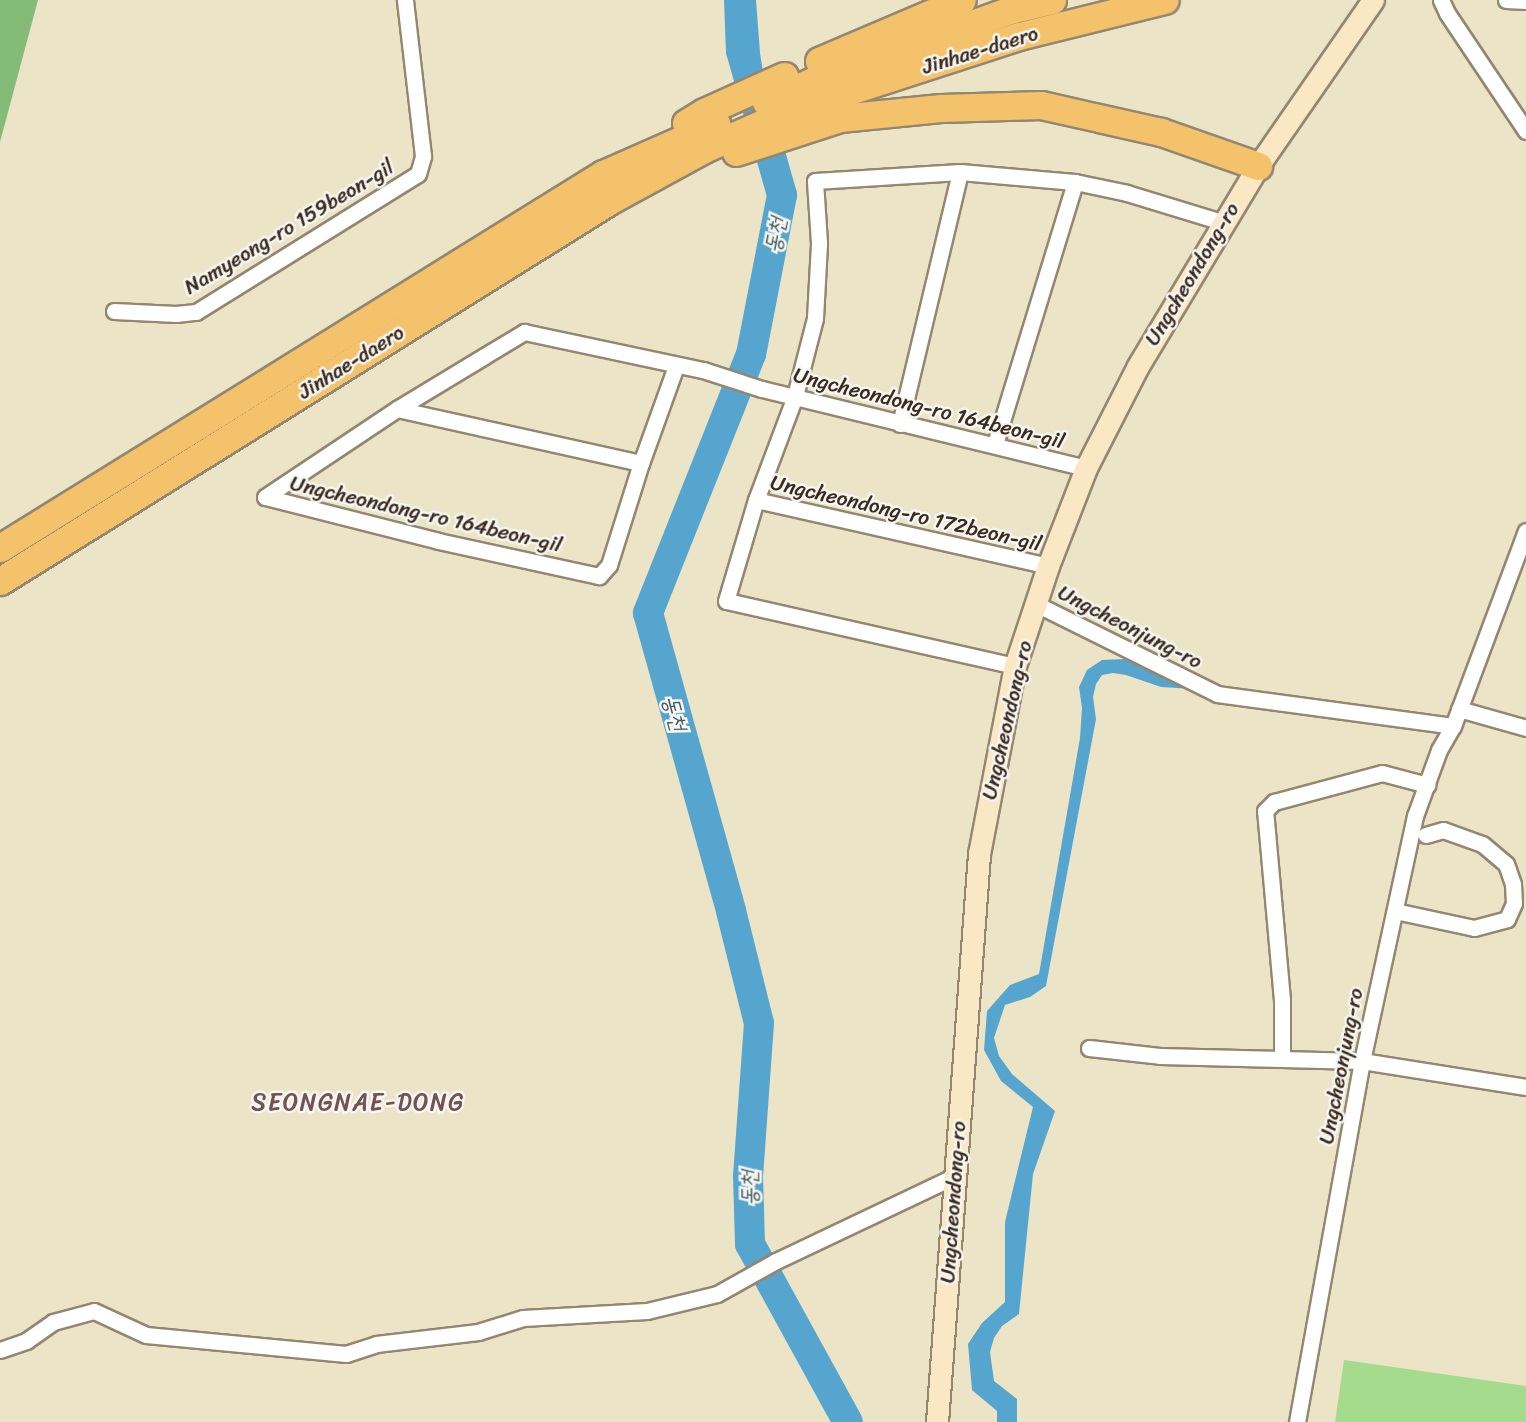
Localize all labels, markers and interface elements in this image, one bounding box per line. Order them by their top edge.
street label: Jinhae-daero [919,20,1041,80]
street label: Namyeong-ro 159beon-gil [179,154,399,300]
street label: Ungcheondong-ro [1139,198,1245,350]
water label: 동천 [759,215,791,255]
street label: Jinhae-daero [294,320,408,404]
street label: Ungcheondong-ro 164beon-gil [791,362,1067,454]
street label: Ungcheondong-ro 164beon-gil [288,470,564,558]
street label: Ungcheondong-ro 172beon-gil [768,470,1044,556]
street label: Ungcheonjung-ro [1054,580,1206,674]
street label: Ungcheondong-ro [976,638,1038,802]
water label: 동천 [658,692,692,734]
street label: Ungcheonjung-ro [1314,986,1368,1146]
district label: SEONGNAE-DONG [251,1089,465,1117]
street label: Ungcheondong-ro [935,1120,971,1284]
water label: 동천 [736,1170,762,1206]

